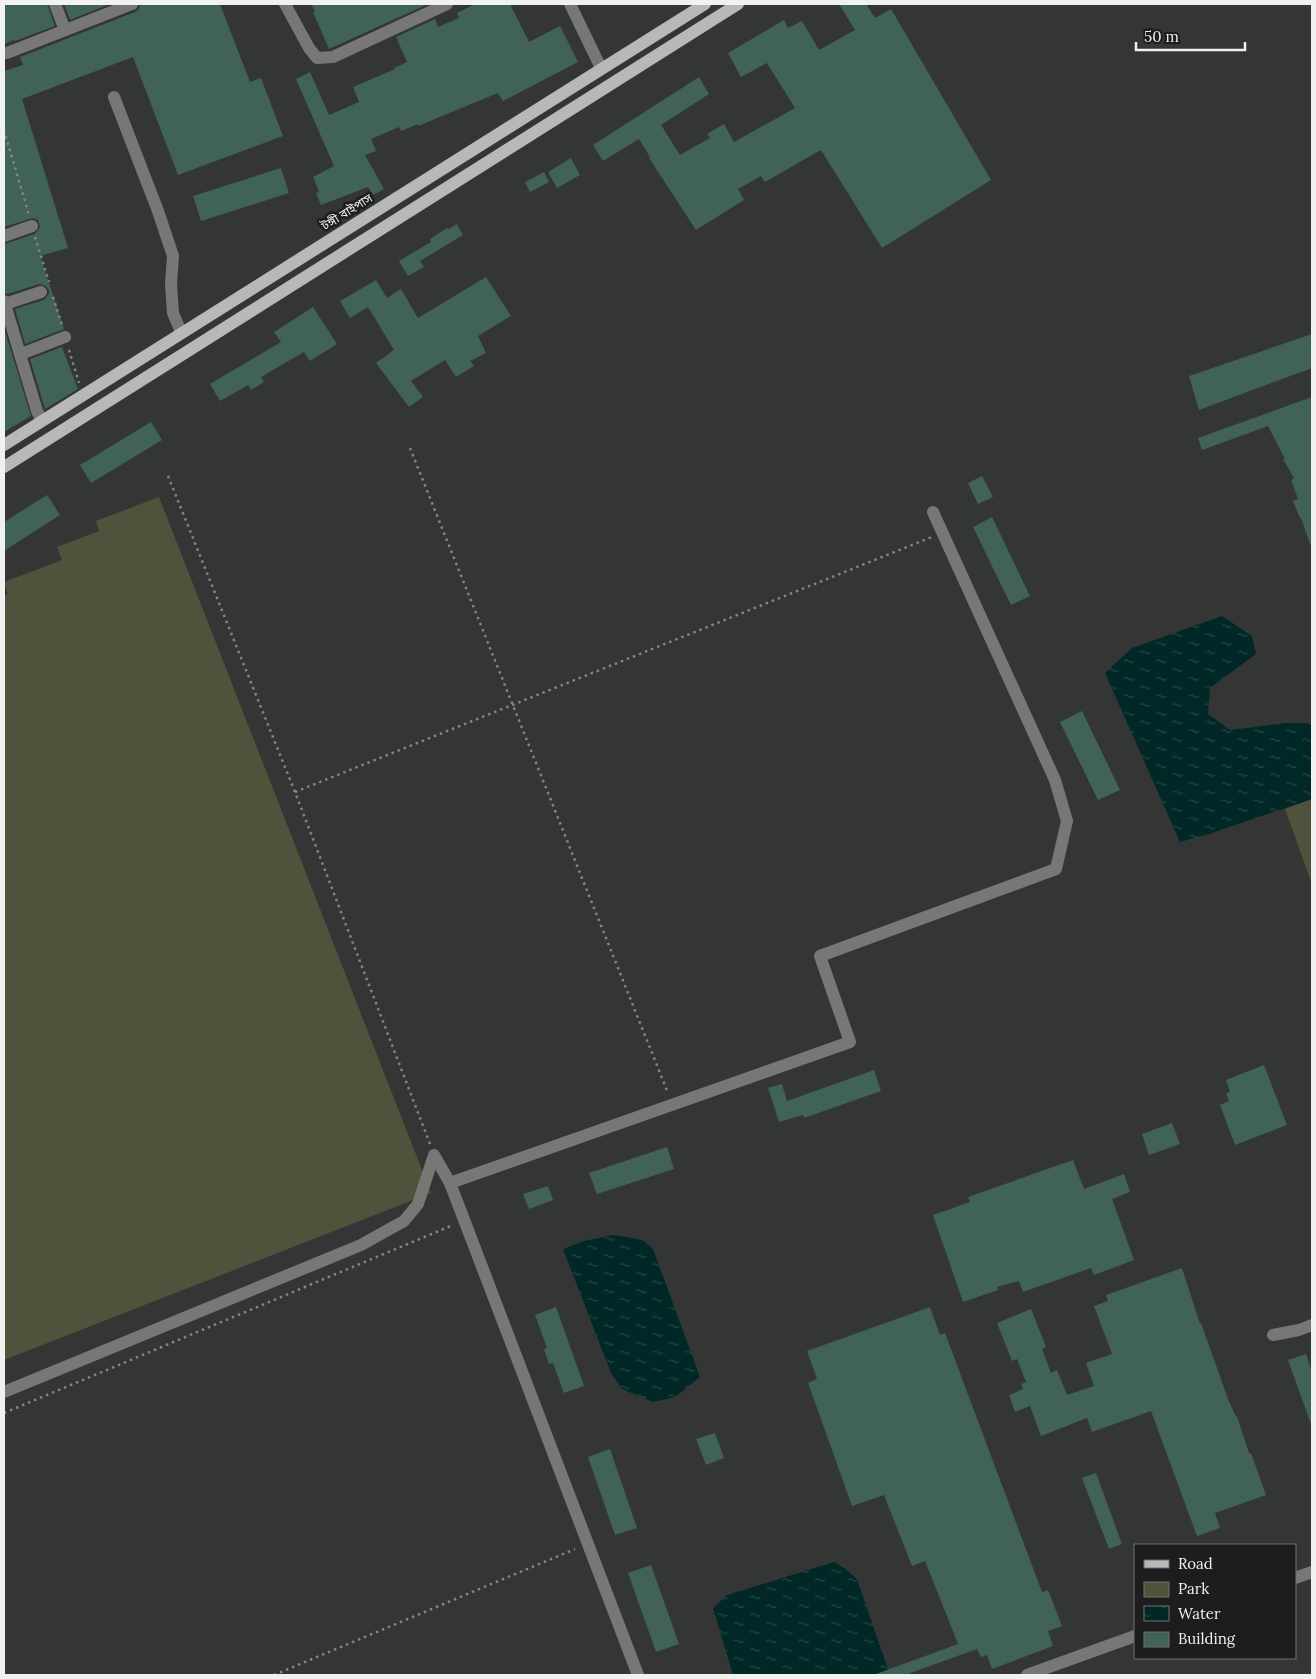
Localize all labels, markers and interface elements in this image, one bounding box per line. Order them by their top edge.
scale bar [1136,20,1245,52]
text: 50 m [1144,27,1179,46]
street label: টঙ্গী বাইপাস [318,190,375,234]
legend [1134,1544,1296,1659]
text: Road [1178,1554,1213,1573]
text: Park [1178,1579,1209,1598]
text: Water [1178,1604,1221,1623]
text: Building [1178,1629,1236,1648]

